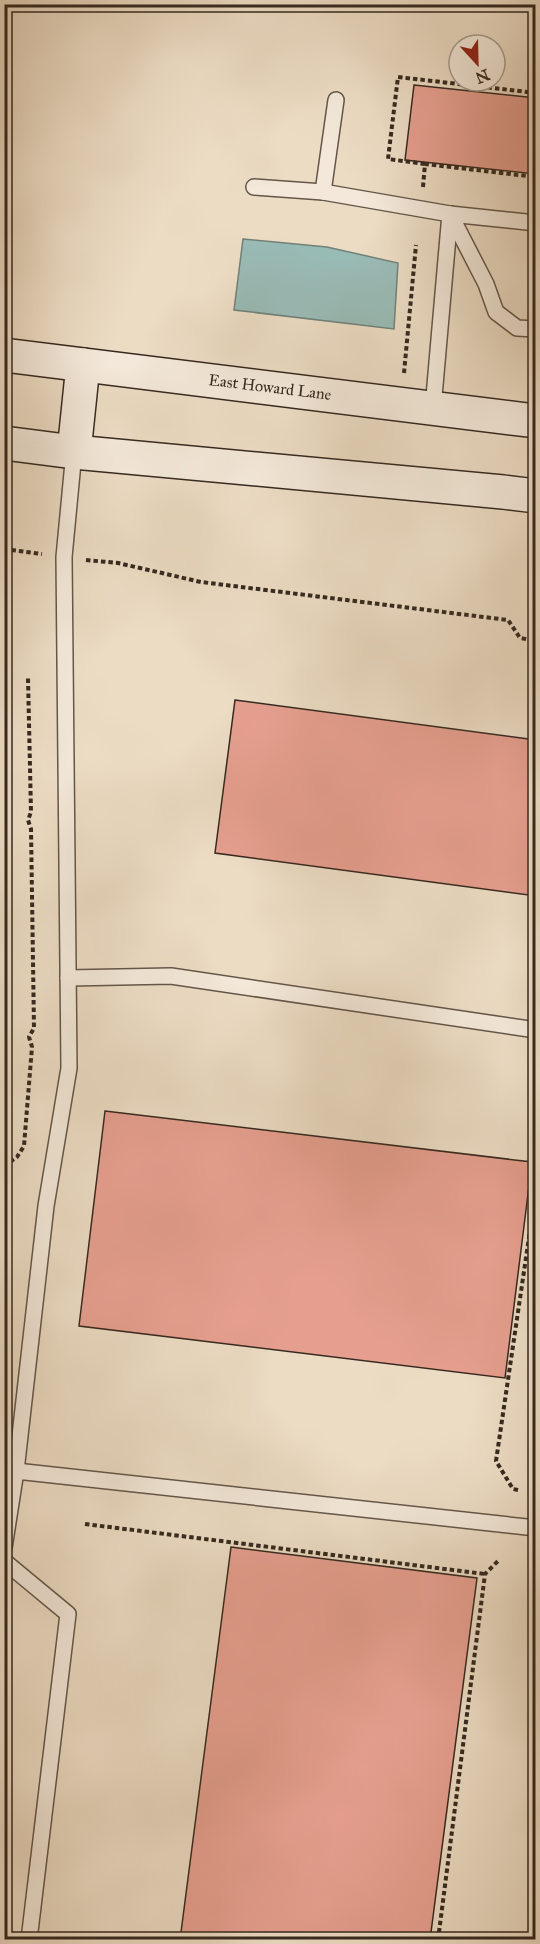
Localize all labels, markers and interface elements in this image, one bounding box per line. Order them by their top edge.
north arrow [447,33,507,93]
text: N [472,65,492,88]
street label: East Howard Lane [208,370,333,404]

